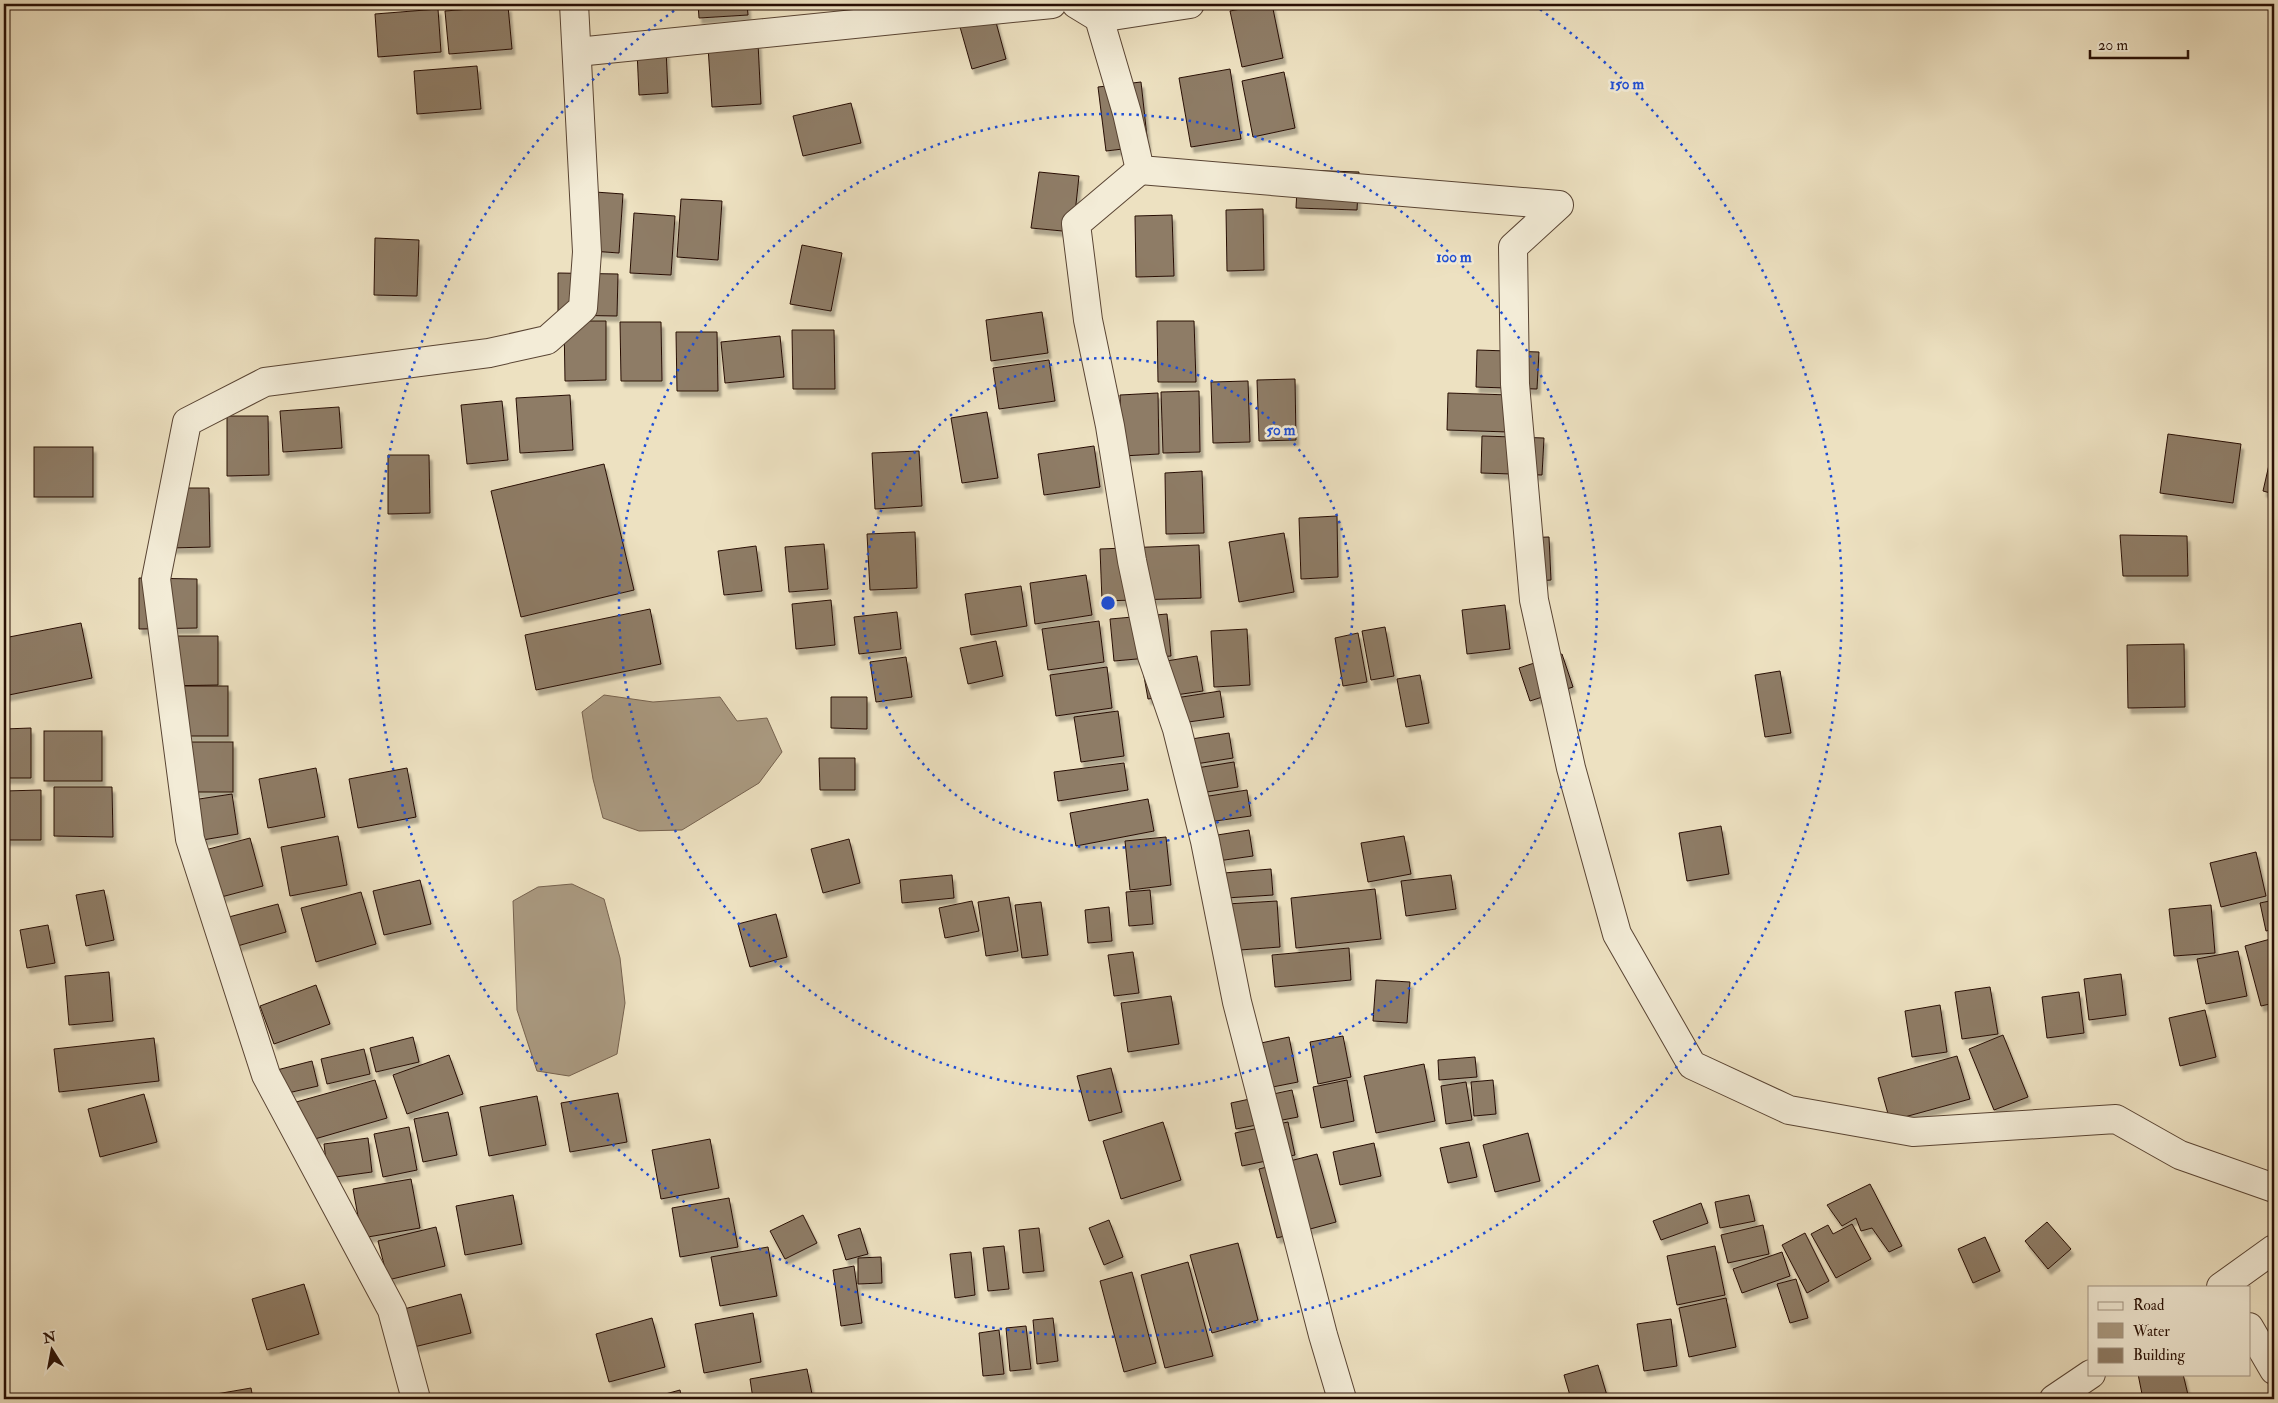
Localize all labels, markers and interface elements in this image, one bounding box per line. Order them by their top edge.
scale bar [2090,28,2188,60]
text: 20 m [2098,36,2128,55]
text: 150 m [1610,75,1644,94]
text: 100 m [1436,248,1472,267]
text: 50 m [1267,421,1296,440]
centre of rings [1099,594,1117,612]
legend [2088,1286,2250,1376]
text: Road [2133,1296,2165,1315]
text: Water [2132,1322,2170,1341]
north arrow [28,1326,78,1376]
text: N [41,1328,58,1347]
text: Building [2133,1346,2185,1365]

